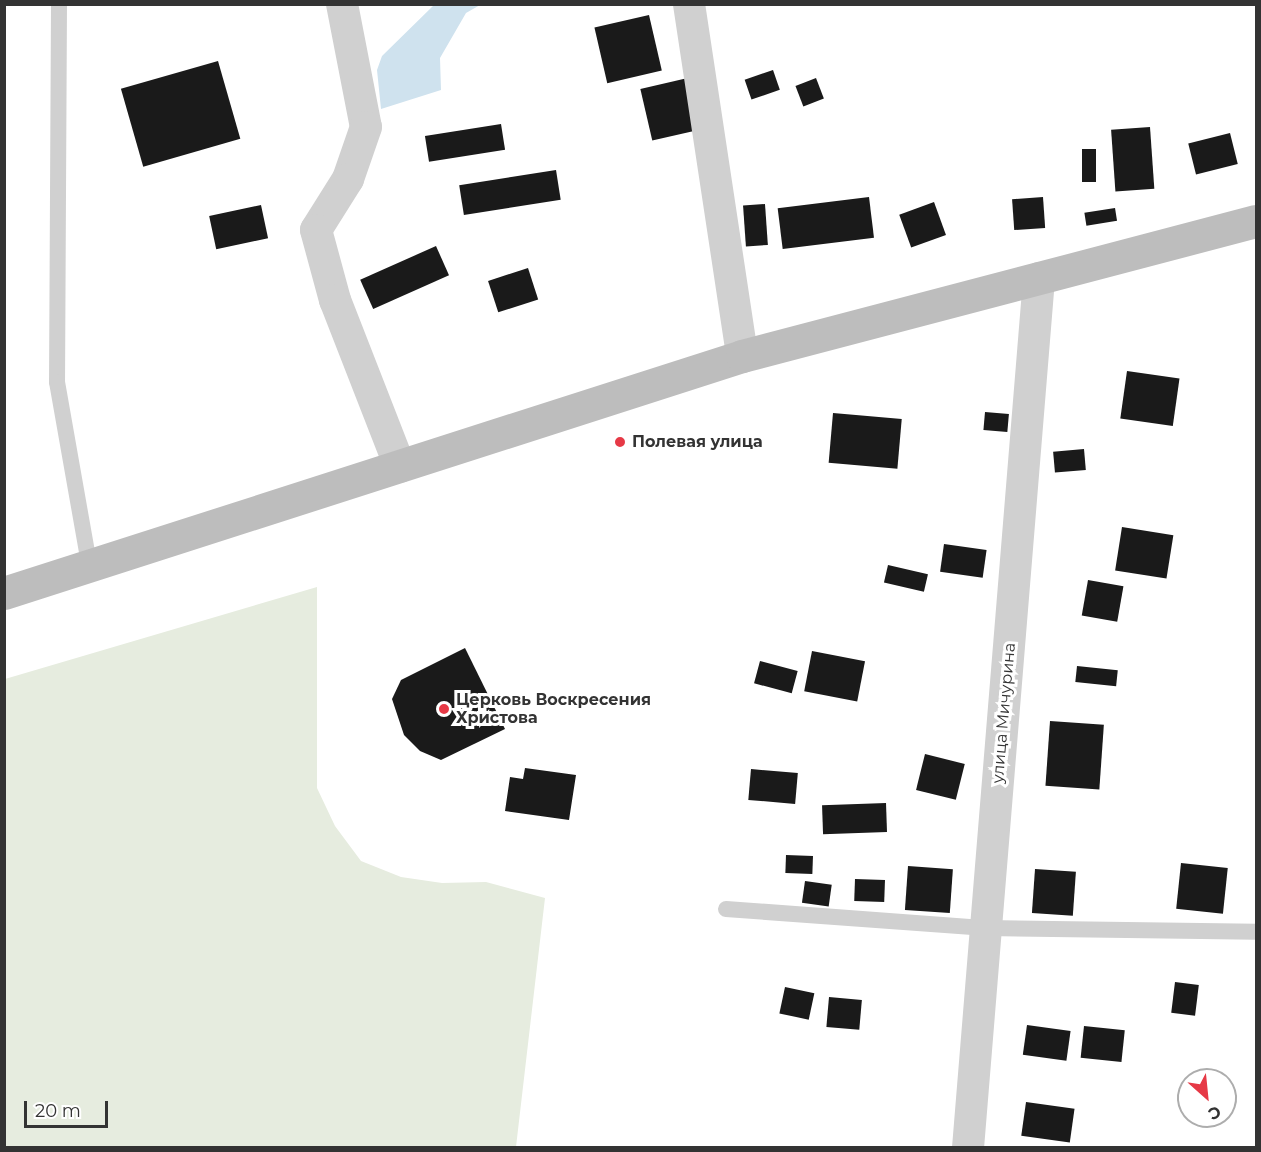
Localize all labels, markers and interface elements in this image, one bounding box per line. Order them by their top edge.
place label: Полевая улица [632,432,763,452]
marker: Полевая улица [613,435,627,449]
street label: улица Мичурина [988,642,1020,784]
place label: Церковь Воскресения Христова [456,690,651,728]
marker: Церковь Воскресения Христова [437,702,451,716]
north arrow [1177,1068,1237,1128]
scale bar [27,1089,111,1127]
text: 20 m [35,1100,81,1122]
text: С [1205,1102,1224,1124]

